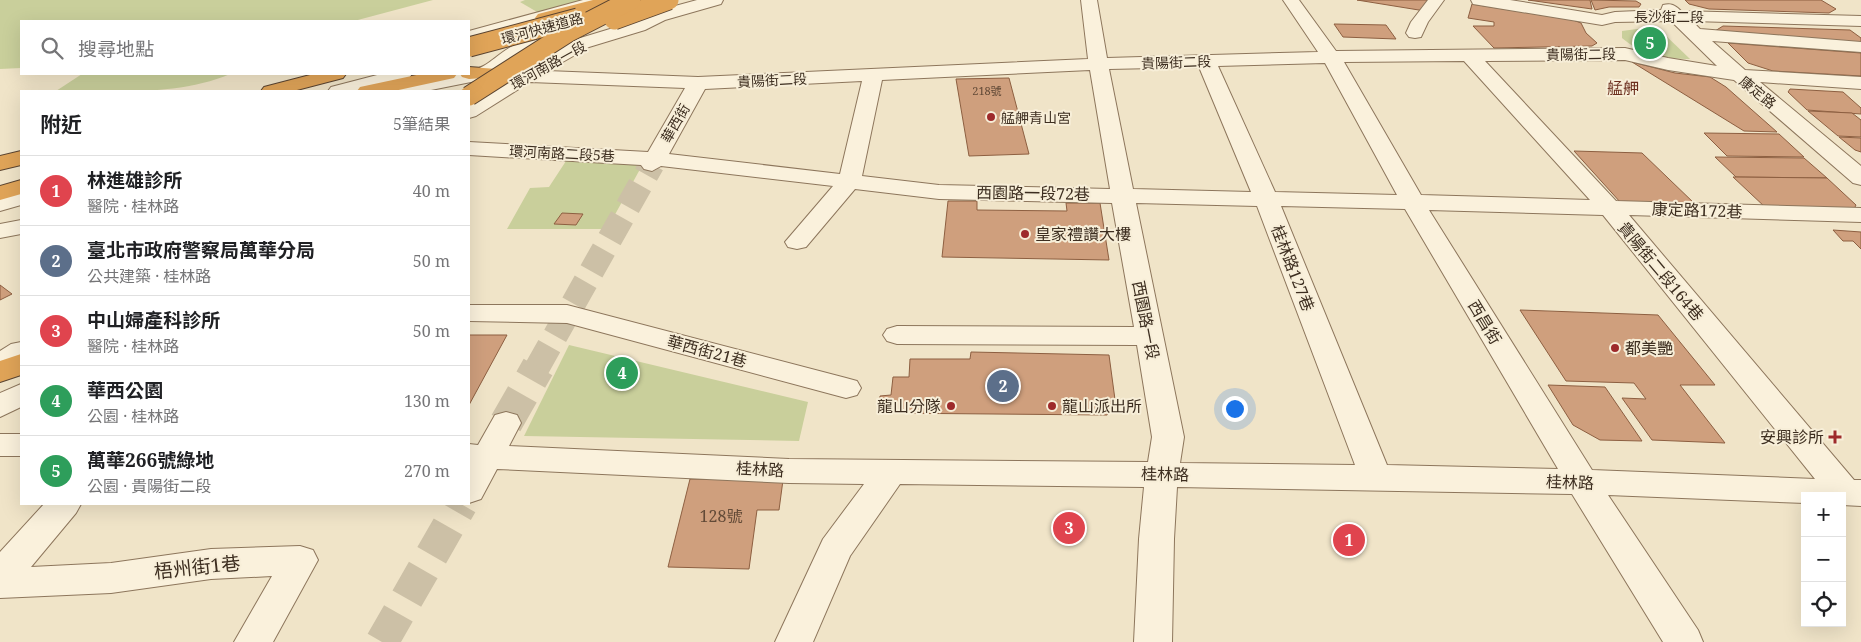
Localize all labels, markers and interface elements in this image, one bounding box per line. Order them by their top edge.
street label: 長沙街二段 [1634,7,1704,26]
street label: 環河快速道路 [499,8,585,48]
search box [20,20,470,75]
pin: 5 [1634,24,1666,62]
icon: search [38,34,66,62]
text: 搜尋地點 [78,36,154,62]
street label: 環河南路一段 [507,36,589,94]
street label: 貴陽街二段 [1546,44,1616,64]
street label: 貴陽街二段 [1141,51,1211,73]
street label: 貴陽街二段 [737,69,807,91]
street label: 康定路 [1736,71,1780,113]
district label: 艋舺 [1607,77,1639,99]
house number: 218號 [972,83,1002,98]
street label: 華西街 [656,100,694,146]
place label: 艋舺青山宮 [1001,108,1071,127]
text: 附近 [40,110,82,138]
marker: 艋舺青山宮 [985,111,997,123]
text: 5筆結果 [393,113,450,135]
street label: 環河南路二段5巷 [509,141,615,165]
text: 林進雄診所 [87,167,182,193]
text: 1 [51,180,61,202]
text: 40 m [413,180,450,202]
street label: 西園路一段72巷 [976,181,1090,205]
text: 醫院 · 桂林路 [87,195,179,217]
street label: 康定路172巷 [1651,197,1743,223]
street label: 貴陽街二段164巷 [1613,217,1709,325]
street label: 桂林路127巷 [1266,222,1320,314]
place label: 皇家禮讚大樓 [1035,223,1131,245]
marker: 皇家禮讚大樓 [1019,228,1031,240]
text: 臺北市政府警察局萬華分局 [87,237,315,263]
text: 2 [51,250,61,272]
text: 50 m [413,250,450,272]
text: 公共建築 · 桂林路 [87,265,211,287]
street label: 西園路一段 [1128,279,1164,361]
street label: 西昌街 [1463,296,1507,348]
text: 中山婦產科診所 [87,307,220,333]
text: 3 [51,320,61,342]
text: 50 m [413,320,450,342]
street label: 華西街21巷 [665,330,749,372]
text: 醫院 · 桂林路 [87,335,179,357]
place label: 都美艷 [1625,337,1673,359]
marker: 都美艷 [1609,342,1621,354]
pin: 4 [606,354,638,392]
pin: 2 [987,367,1019,405]
text: 華西公園 [87,377,163,403]
text: 4 [51,390,61,412]
text: 130 m [404,390,450,412]
place label: 龍山分隊 [877,395,941,417]
place label: 龍山派出所 [1062,395,1142,417]
your location [1222,396,1248,422]
marker: 龍山分隊 [945,400,957,412]
marker: 龍山派出所 [1046,400,1058,412]
text: 公園 · 桂林路 [87,405,179,427]
place label: 安興診所 [1760,426,1824,448]
marker: 安興診所 [1828,430,1842,444]
text: 萬華266號綠地 [87,447,214,473]
street label: 桂林路 [735,457,785,481]
text: 5 [51,460,61,482]
text: 270 m [404,460,450,482]
street label: 桂林路 [1141,463,1189,485]
street label: 桂林路 [1546,470,1594,494]
text: 公園 · 貴陽街二段 [87,475,211,497]
map controls [1801,492,1846,627]
button: + [1801,492,1846,537]
house number: 128號 [700,505,742,527]
pin: 3 [1053,509,1085,547]
pin: 1 [1333,521,1365,559]
button: − [1801,537,1846,582]
street label: 梧州街1巷 [153,550,241,584]
button: locate [1801,582,1846,627]

